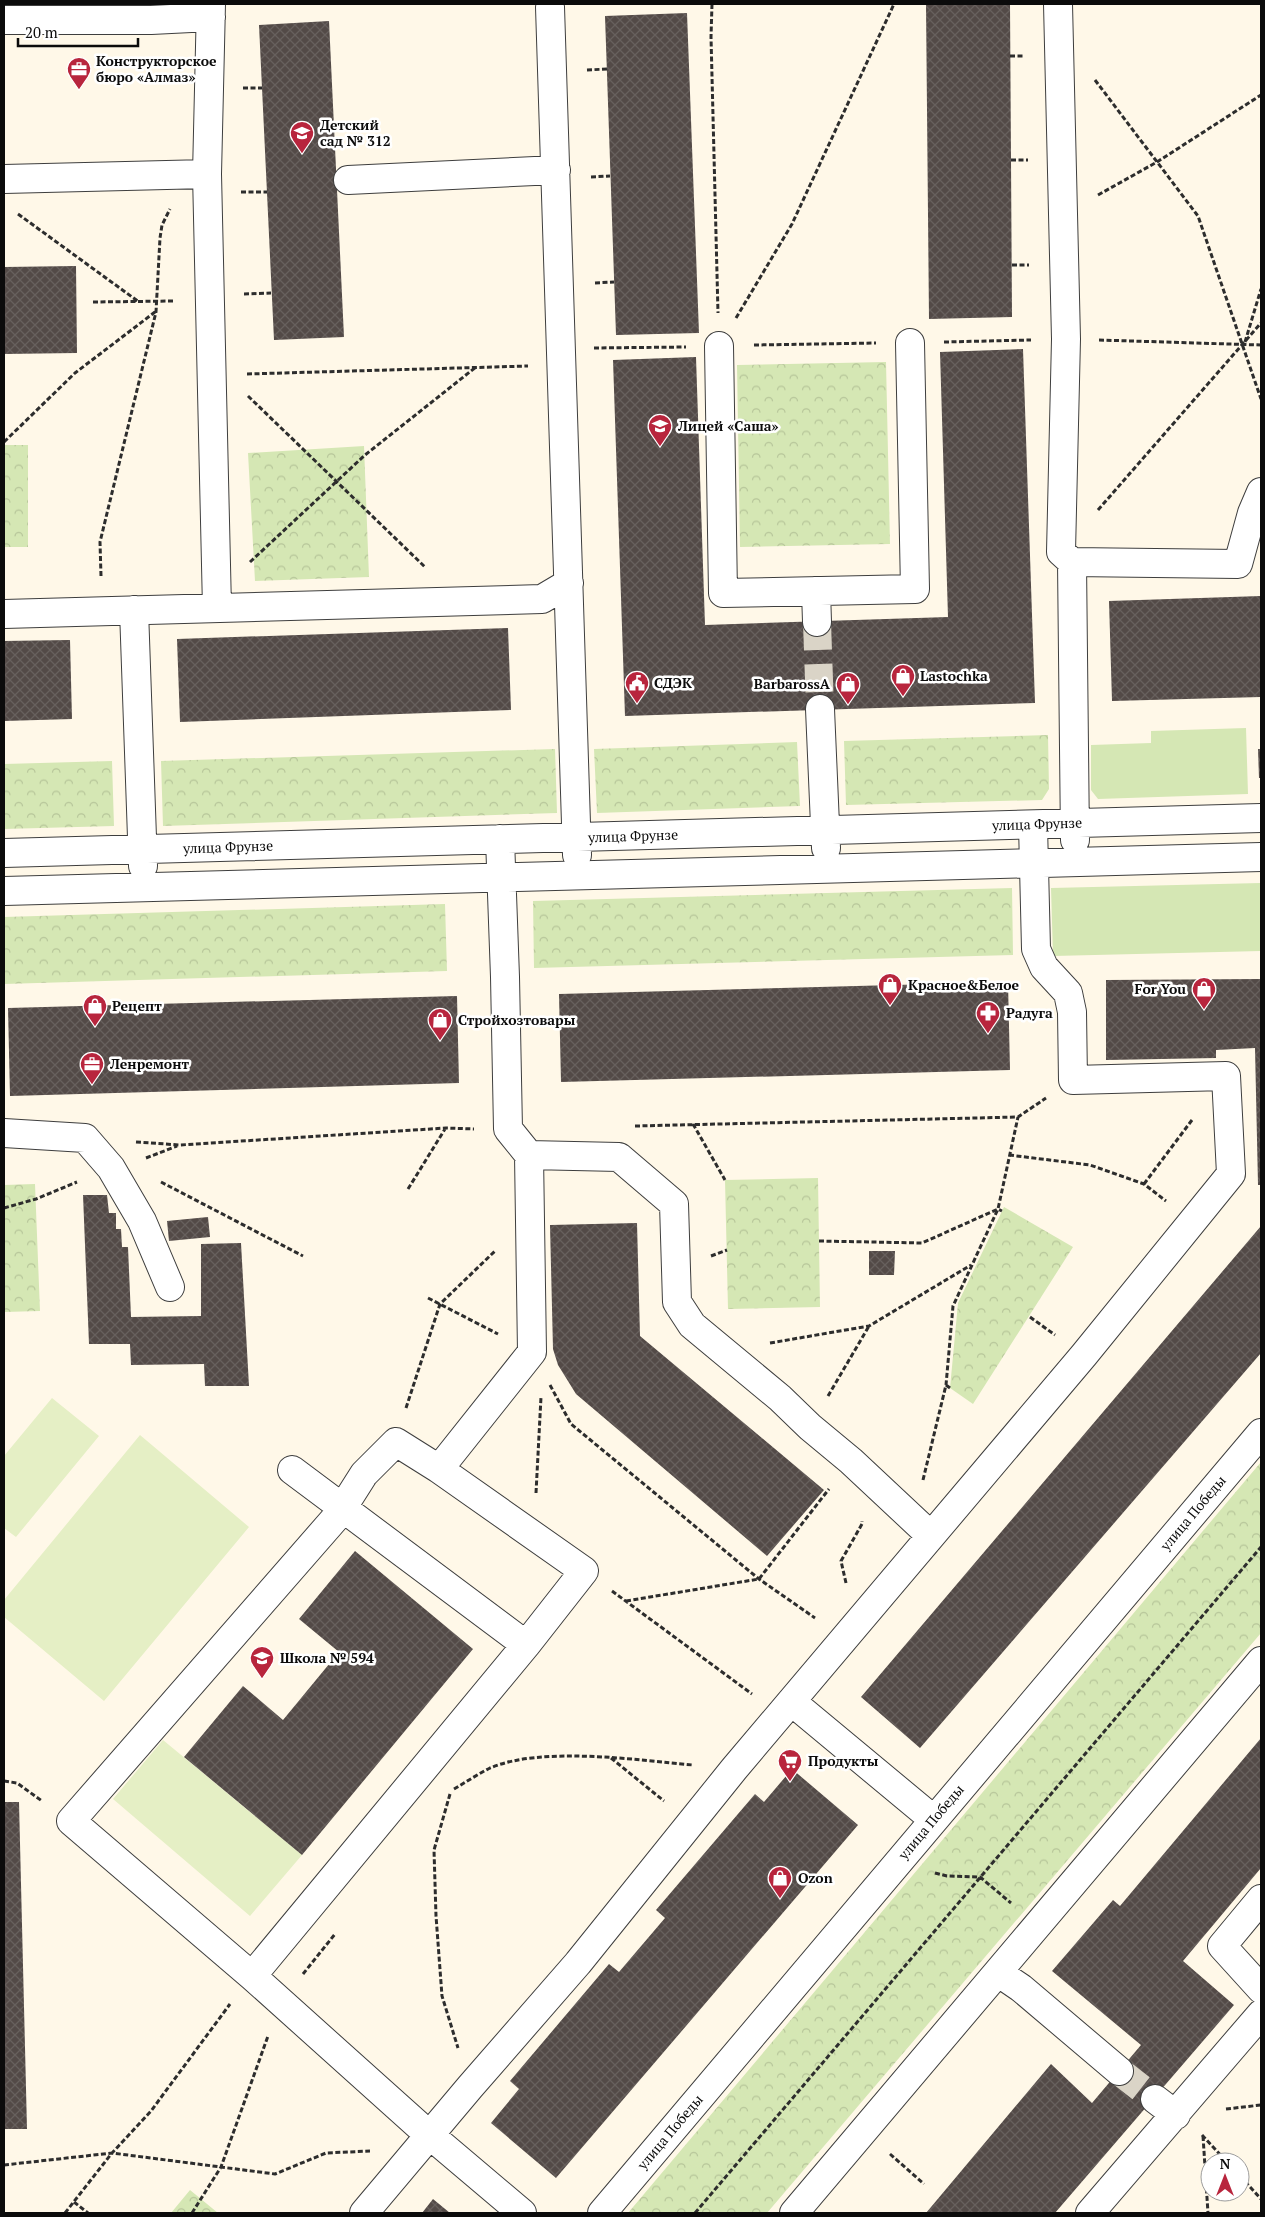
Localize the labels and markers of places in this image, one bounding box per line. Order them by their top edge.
place label: Конструкторское бюро «Алмаз» [96,51,217,86]
office icon: Конструкторское бюро «Алмаз» [66,56,92,90]
place label: Детский сад № 312 [320,115,391,150]
school or university icon: Детский сад № 312 [289,120,315,154]
school or university icon: Лицей «Саша» [647,413,673,447]
place label: Лицей «Саша» [677,416,779,435]
shop icon: Lastochka [890,663,916,697]
place label: Lastochka [920,666,988,685]
public building icon: СДЭК [624,670,650,704]
shop icon: BarbarossA [835,671,861,705]
place label: СДЭК [654,673,692,692]
place label: BarbarossA [754,674,831,693]
shop icon: Красное&Белое [877,972,903,1006]
place label: Красное&Белое [908,975,1019,994]
shop icon: For You [1191,976,1217,1010]
place label: For You [1134,979,1186,998]
shop icon: Рецепт [82,993,108,1027]
place label: Рецепт [112,996,162,1015]
pharmacy icon: Радуга [975,1000,1001,1034]
place label: Радуга [1006,1003,1053,1022]
shop icon: Стройхозтовары [427,1007,453,1041]
place label: Стройхозтовары [458,1010,576,1029]
office icon: Ленремонт [79,1051,105,1085]
place label: Ленремонт [109,1054,189,1073]
school or university icon: Школа № 594 [249,1645,275,1679]
place label: Школа № 594 [280,1648,374,1667]
supermarket icon: Продукты [777,1748,803,1782]
place label: Продукты [808,1751,879,1770]
shop icon: Ozon [767,1865,793,1899]
place label: Ozon [798,1868,833,1887]

